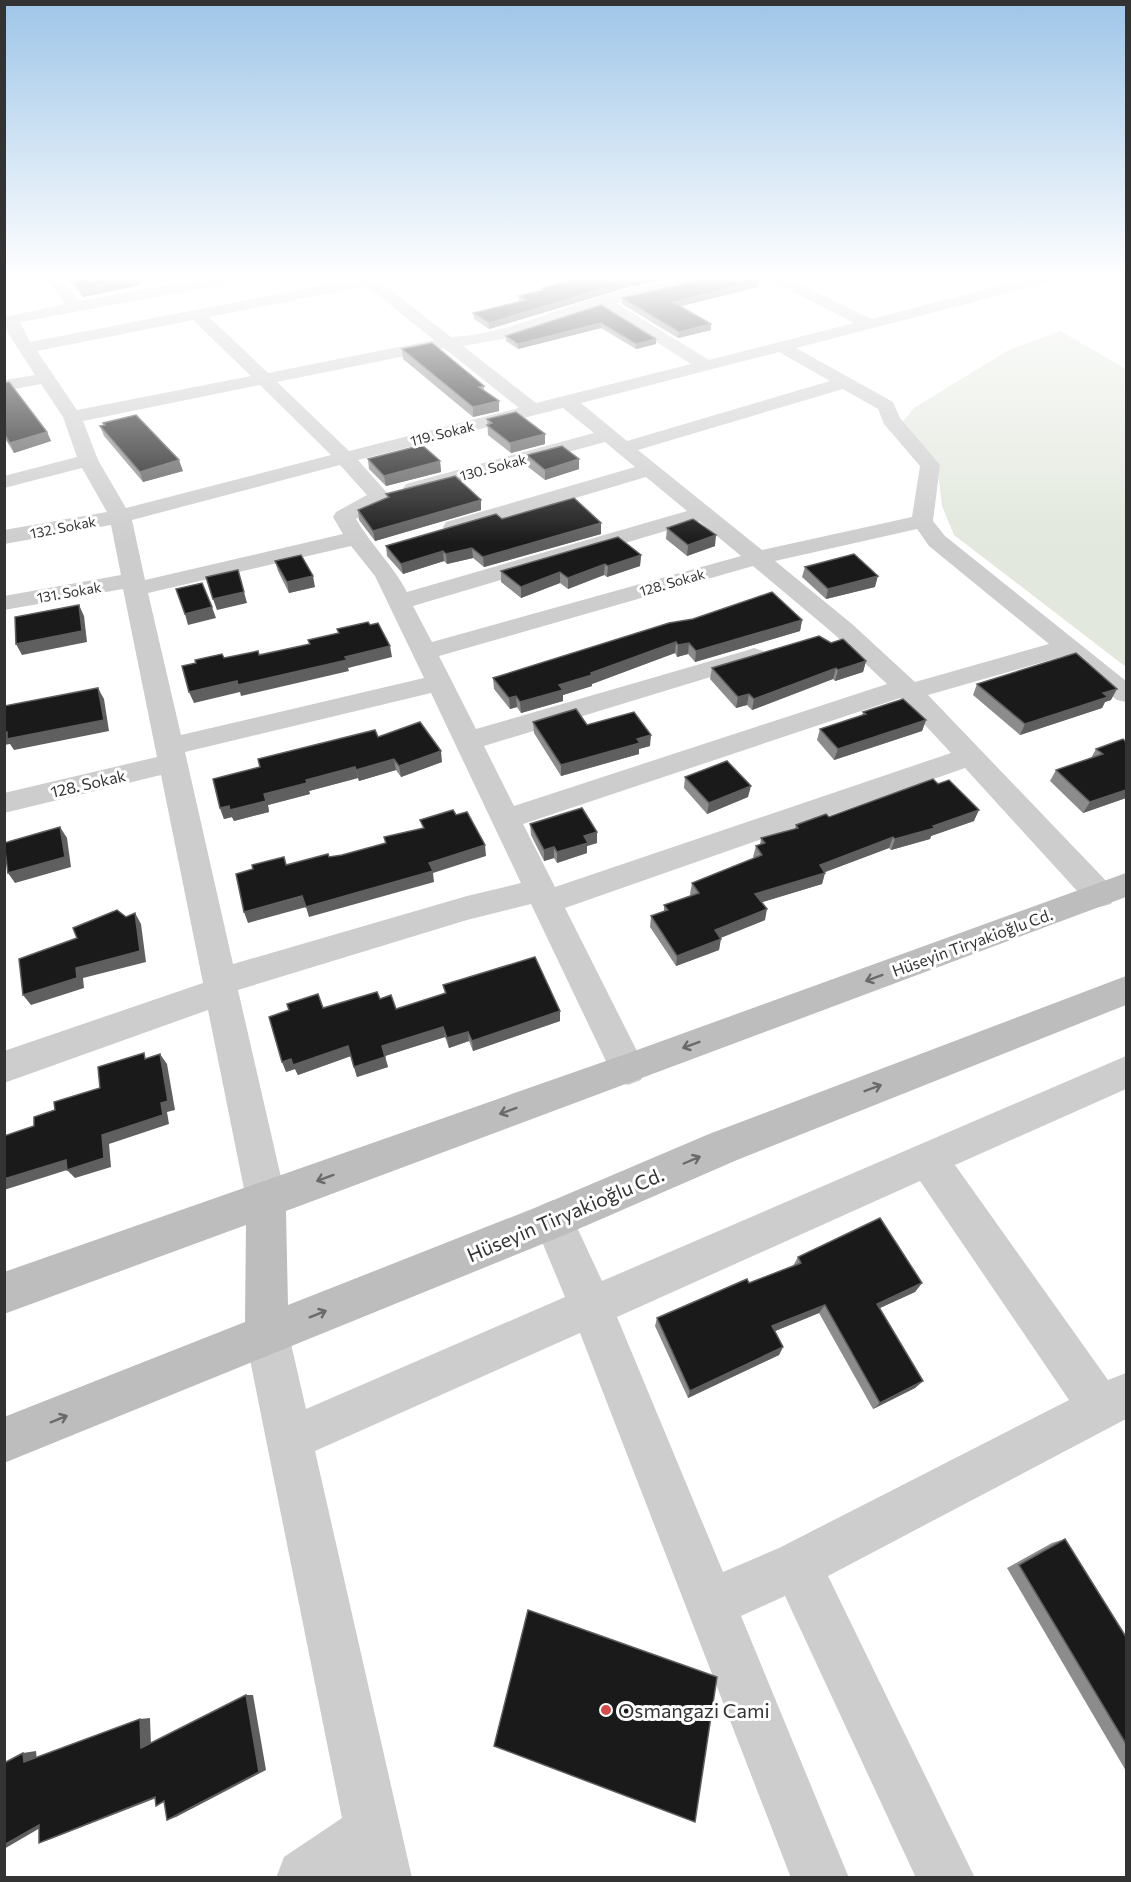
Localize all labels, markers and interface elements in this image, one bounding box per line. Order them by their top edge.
street label: 119. Sokak [408,417,476,449]
street label: 130. Sokak [458,450,528,484]
street label: 132. Sokak [29,512,98,542]
street label: 128. Sokak [637,564,707,599]
street label: 131. Sokak [36,578,103,606]
street label: 128. Sokak [49,765,128,801]
street label: Hüseyin Tiryakioğlu Cd. [889,904,1055,980]
one-way arrow [866,973,884,984]
one-way arrow [683,1041,701,1052]
one-way arrow [864,1082,882,1093]
one-way arrow [499,1107,518,1118]
one-way arrow [682,1154,701,1165]
street label: Hüseyin Tiryakioğlu Cd. [463,1162,667,1266]
one-way arrow [316,1173,334,1184]
one-way arrow [308,1308,326,1319]
one-way arrow [49,1413,68,1424]
place label: Osmangazi Cami [618,1698,770,1722]
marker: Osmangazi Cami [599,1703,613,1717]

